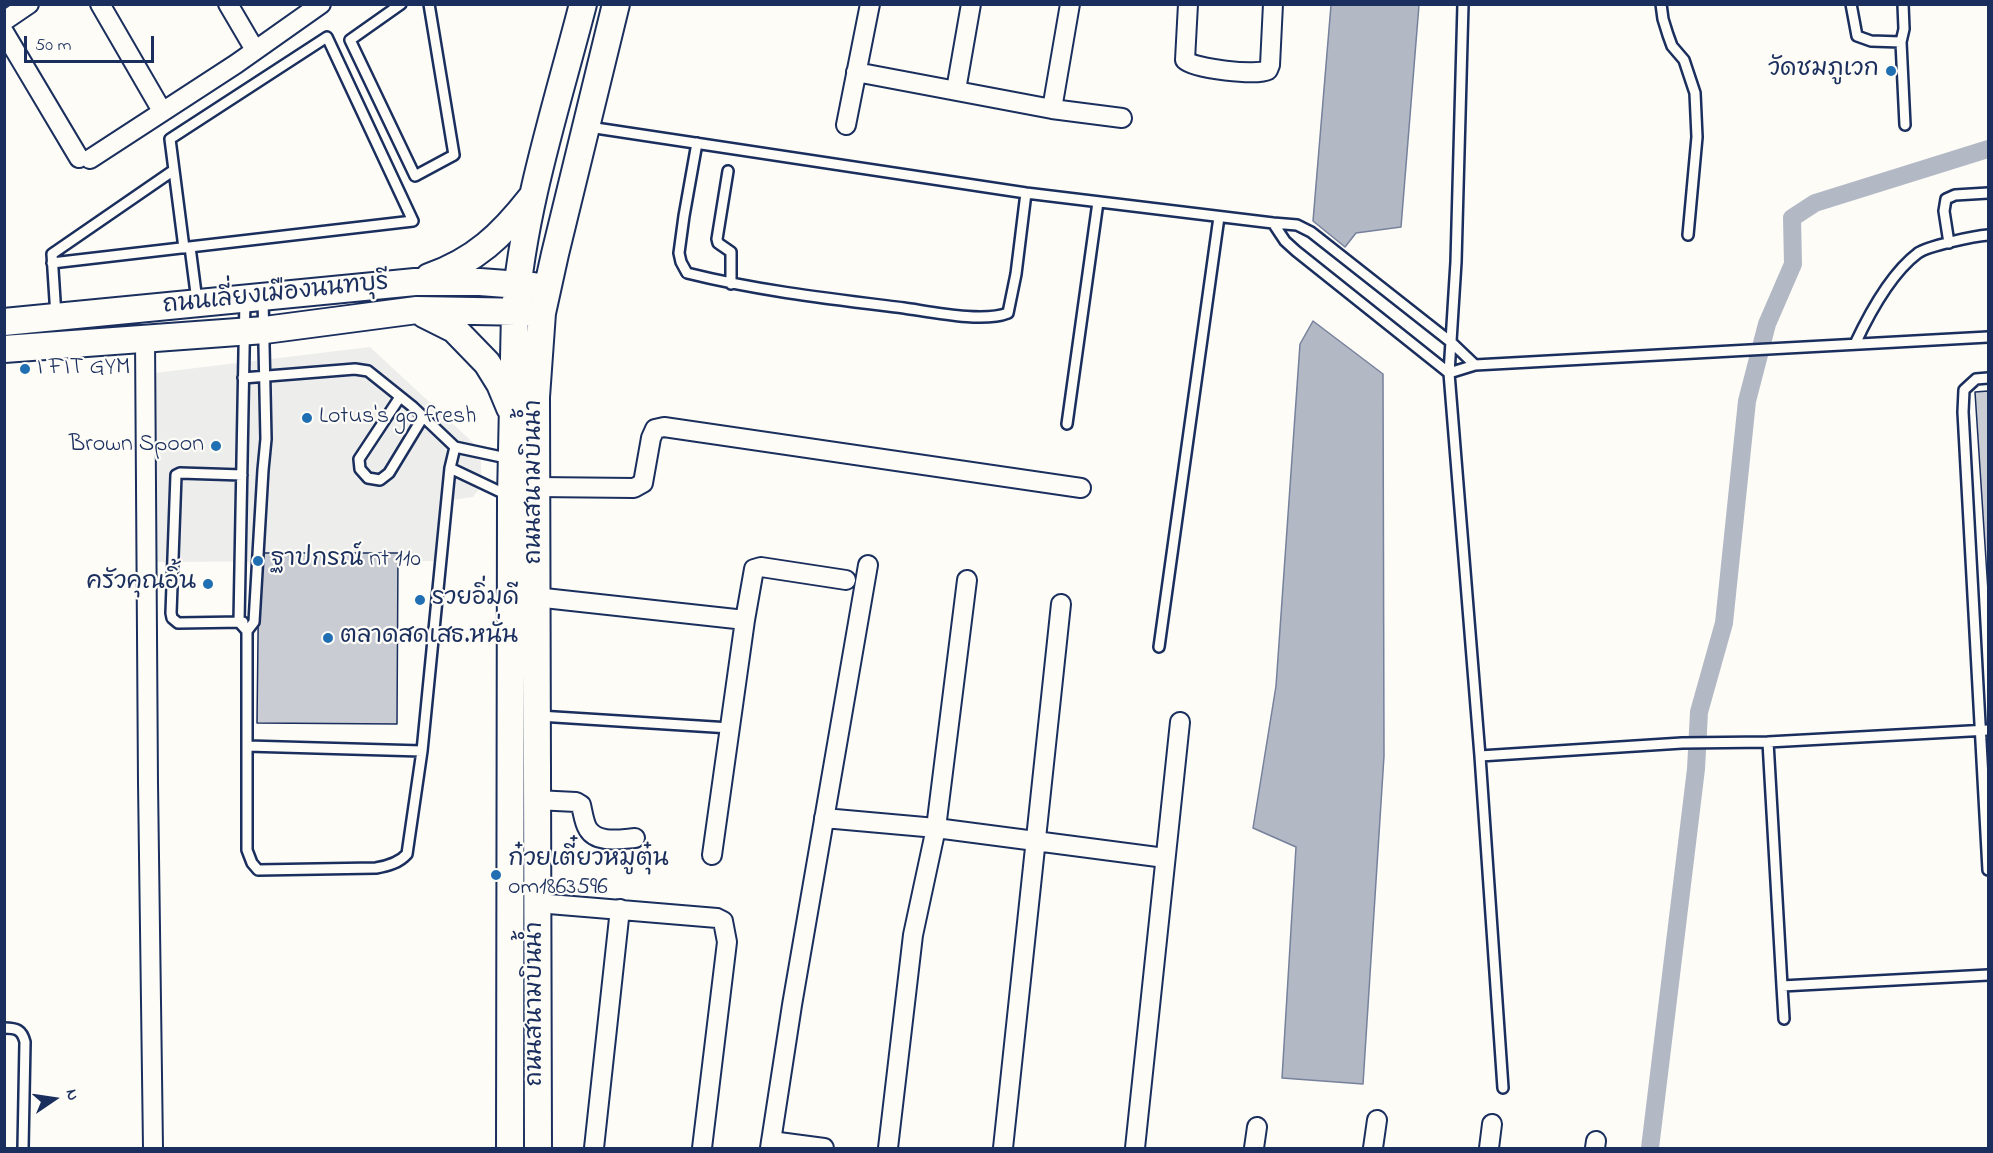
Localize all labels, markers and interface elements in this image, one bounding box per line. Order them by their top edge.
scale bar [27,24,158,62]
text: 50 m [35,33,72,59]
place label: วัดชมภูเวก [1768,57,1879,85]
marker: วัดชมภูเวก [1884,64,1898,78]
street label: ถนนเลี่ยงเมืองนนทบุรี [162,270,390,322]
place label: I FIT GYM [37,355,130,383]
marker: I FIT GYM [18,362,32,376]
street label: ถนนสนามบินน้ำ [522,400,550,564]
place label: Lotus's go fresh [319,404,477,432]
marker: Lotus's go fresh [300,411,314,425]
place label: Brown Spoon [69,432,204,460]
marker: Brown Spoon [209,439,223,453]
place label: ฐาปกรณ์ nt 110 [270,547,421,575]
marker: ฐาปกรณ์ nt 110 [251,554,265,568]
place label: ครัวคุณอิ้น [86,570,196,598]
marker: ครัวคุณอิ้น [201,577,215,591]
place label: รวยอิ่มดี [432,586,519,614]
marker: รวยอิ่มดี [413,593,427,607]
place label: ตลาดสดเสธ.หนั่น [340,624,518,652]
marker: ตลาดสดเสธ.หนั่น [321,631,335,645]
place label: ก๋วยเตี๋ยวหมูตุ๋น om1863596 [508,847,669,903]
marker: ก๋วยเตี๋ยวหมูตุ๋น om1863596 [489,868,503,882]
street label: ถนนสนามบินน้ำ [523,922,551,1086]
north arrow [24,1069,84,1129]
text: N [59,1087,84,1103]

